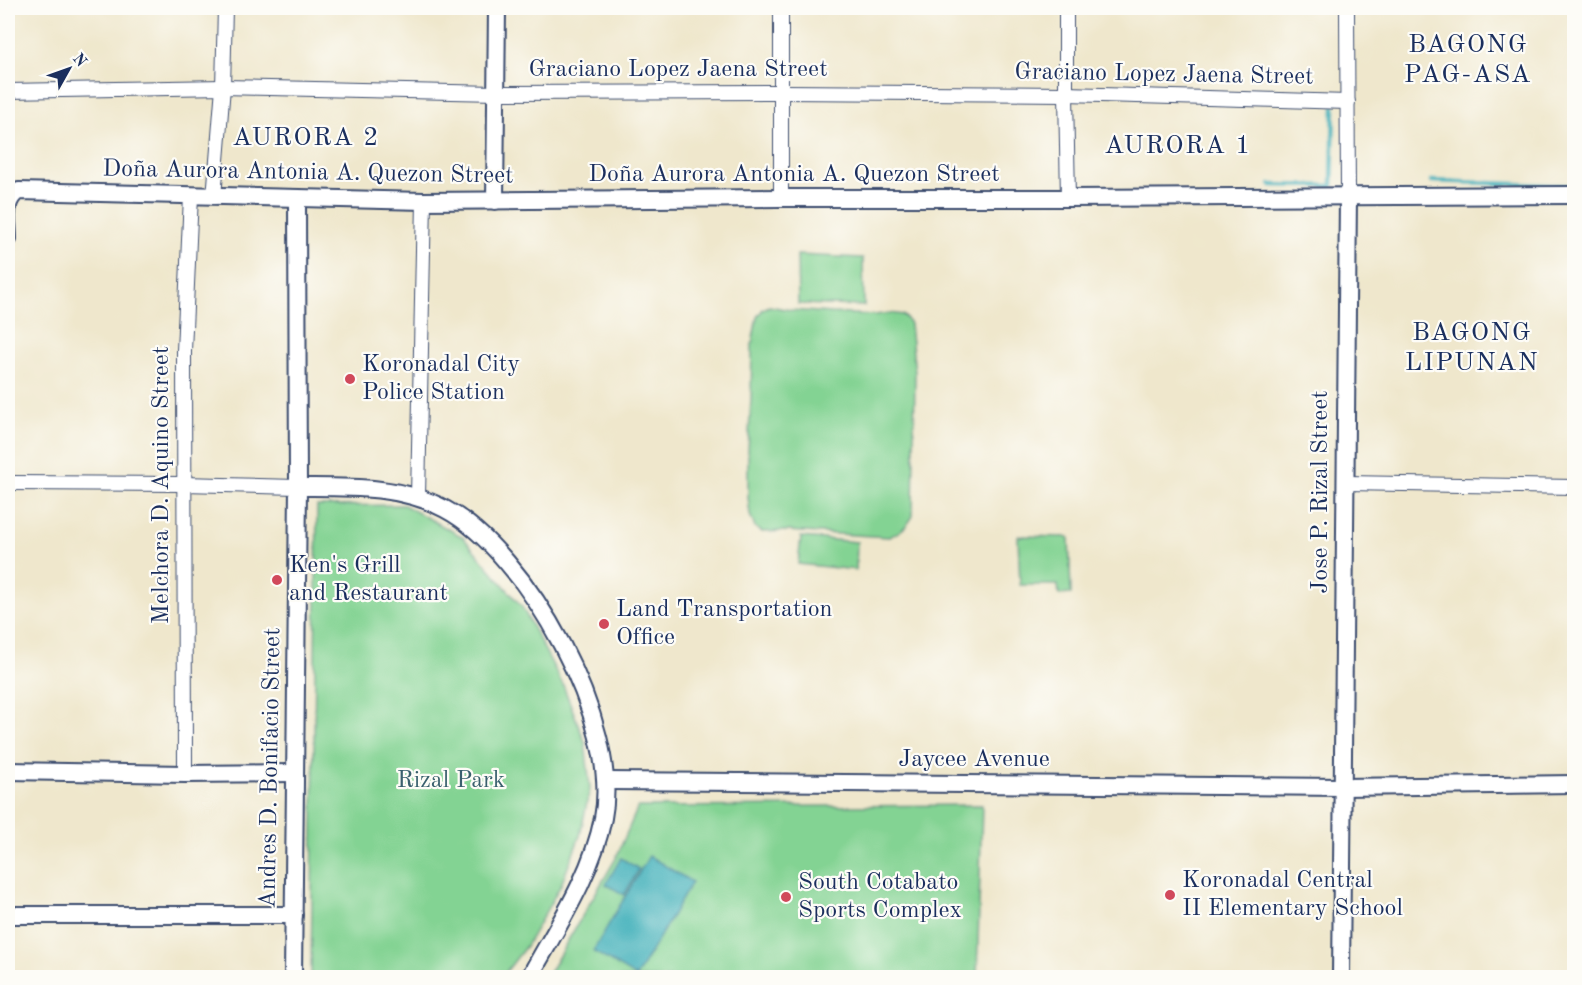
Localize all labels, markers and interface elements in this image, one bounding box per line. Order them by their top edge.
district label: BAGONG PAG-ASA [1404,32,1532,88]
north arrow [39,39,99,99]
text: N [69,51,90,71]
street label: Graciano Lopez Jaena Street [528,58,828,82]
street label: Graciano Lopez Jaena Street [1014,60,1314,90]
district label: AURORA 2 [232,125,380,151]
district label: AURORA 1 [1104,133,1252,159]
street label: Doña Aurora Antonia A. Quezon Street [102,157,514,189]
street label: Doña Aurora Antonia A. Quezon Street [588,163,1000,187]
district label: BAGONG LIPUNAN [1405,320,1539,376]
street label: Melchora D. Aquino Street [150,346,174,624]
place label: Koronadal City Police Station [362,353,520,405]
marker: Koronadal City Police Station [343,372,357,386]
street label: Jose P. Rizal Street [1309,390,1333,594]
place label: Ken's Grill and Restaurant [289,554,448,606]
marker: Ken's Grill and Restaurant [270,573,284,587]
place label: Land Transportation Office [616,598,833,650]
marker: Land Transportation Office [597,617,611,631]
street label: Andres D. Bonifacio Street [257,627,285,909]
street label: Jaycee Avenue [898,748,1050,772]
park label: Rizal Park [397,769,505,793]
place label: Koronadal Central II Elementary School [1182,869,1403,921]
place label: South Cotabato Sports Complex [798,871,962,923]
marker: Koronadal Central II Elementary School [1163,888,1177,902]
marker: South Cotabato Sports Complex [779,890,793,904]

